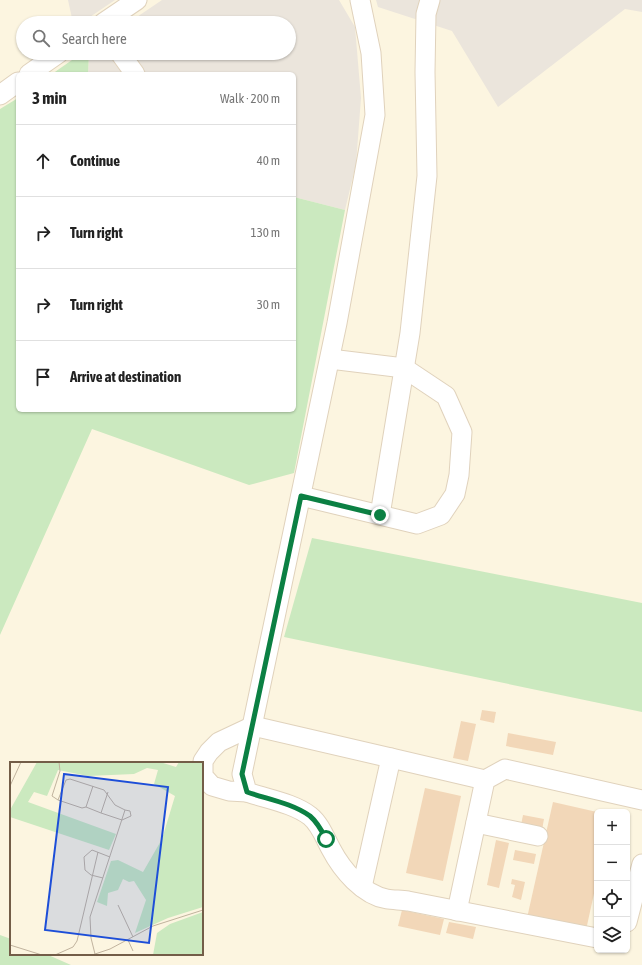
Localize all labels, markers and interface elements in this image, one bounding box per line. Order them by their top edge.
search box [16,16,296,60]
icon: search [30,27,52,49]
text: Search here [62,30,127,47]
text: 3 min [32,88,67,108]
text: Walk · 200 m [220,91,280,106]
icon: ahead [32,150,54,172]
text: Continue [70,152,120,169]
text: 40 m [257,153,280,168]
icon: right [32,222,54,244]
text: Turn right [70,224,123,241]
text: 130 m [251,225,280,240]
icon: right [32,294,54,316]
text: Turn right [70,296,123,313]
text: 30 m [257,297,280,312]
icon: arrive [32,366,54,388]
text: Arrive at destination [70,368,181,385]
route end [371,506,389,524]
inset map [10,762,203,955]
map controls [594,809,630,953]
button: + [594,809,630,845]
route start [317,830,335,848]
button: − [594,845,630,881]
button: locate [594,881,630,917]
button: layers [594,917,630,953]

